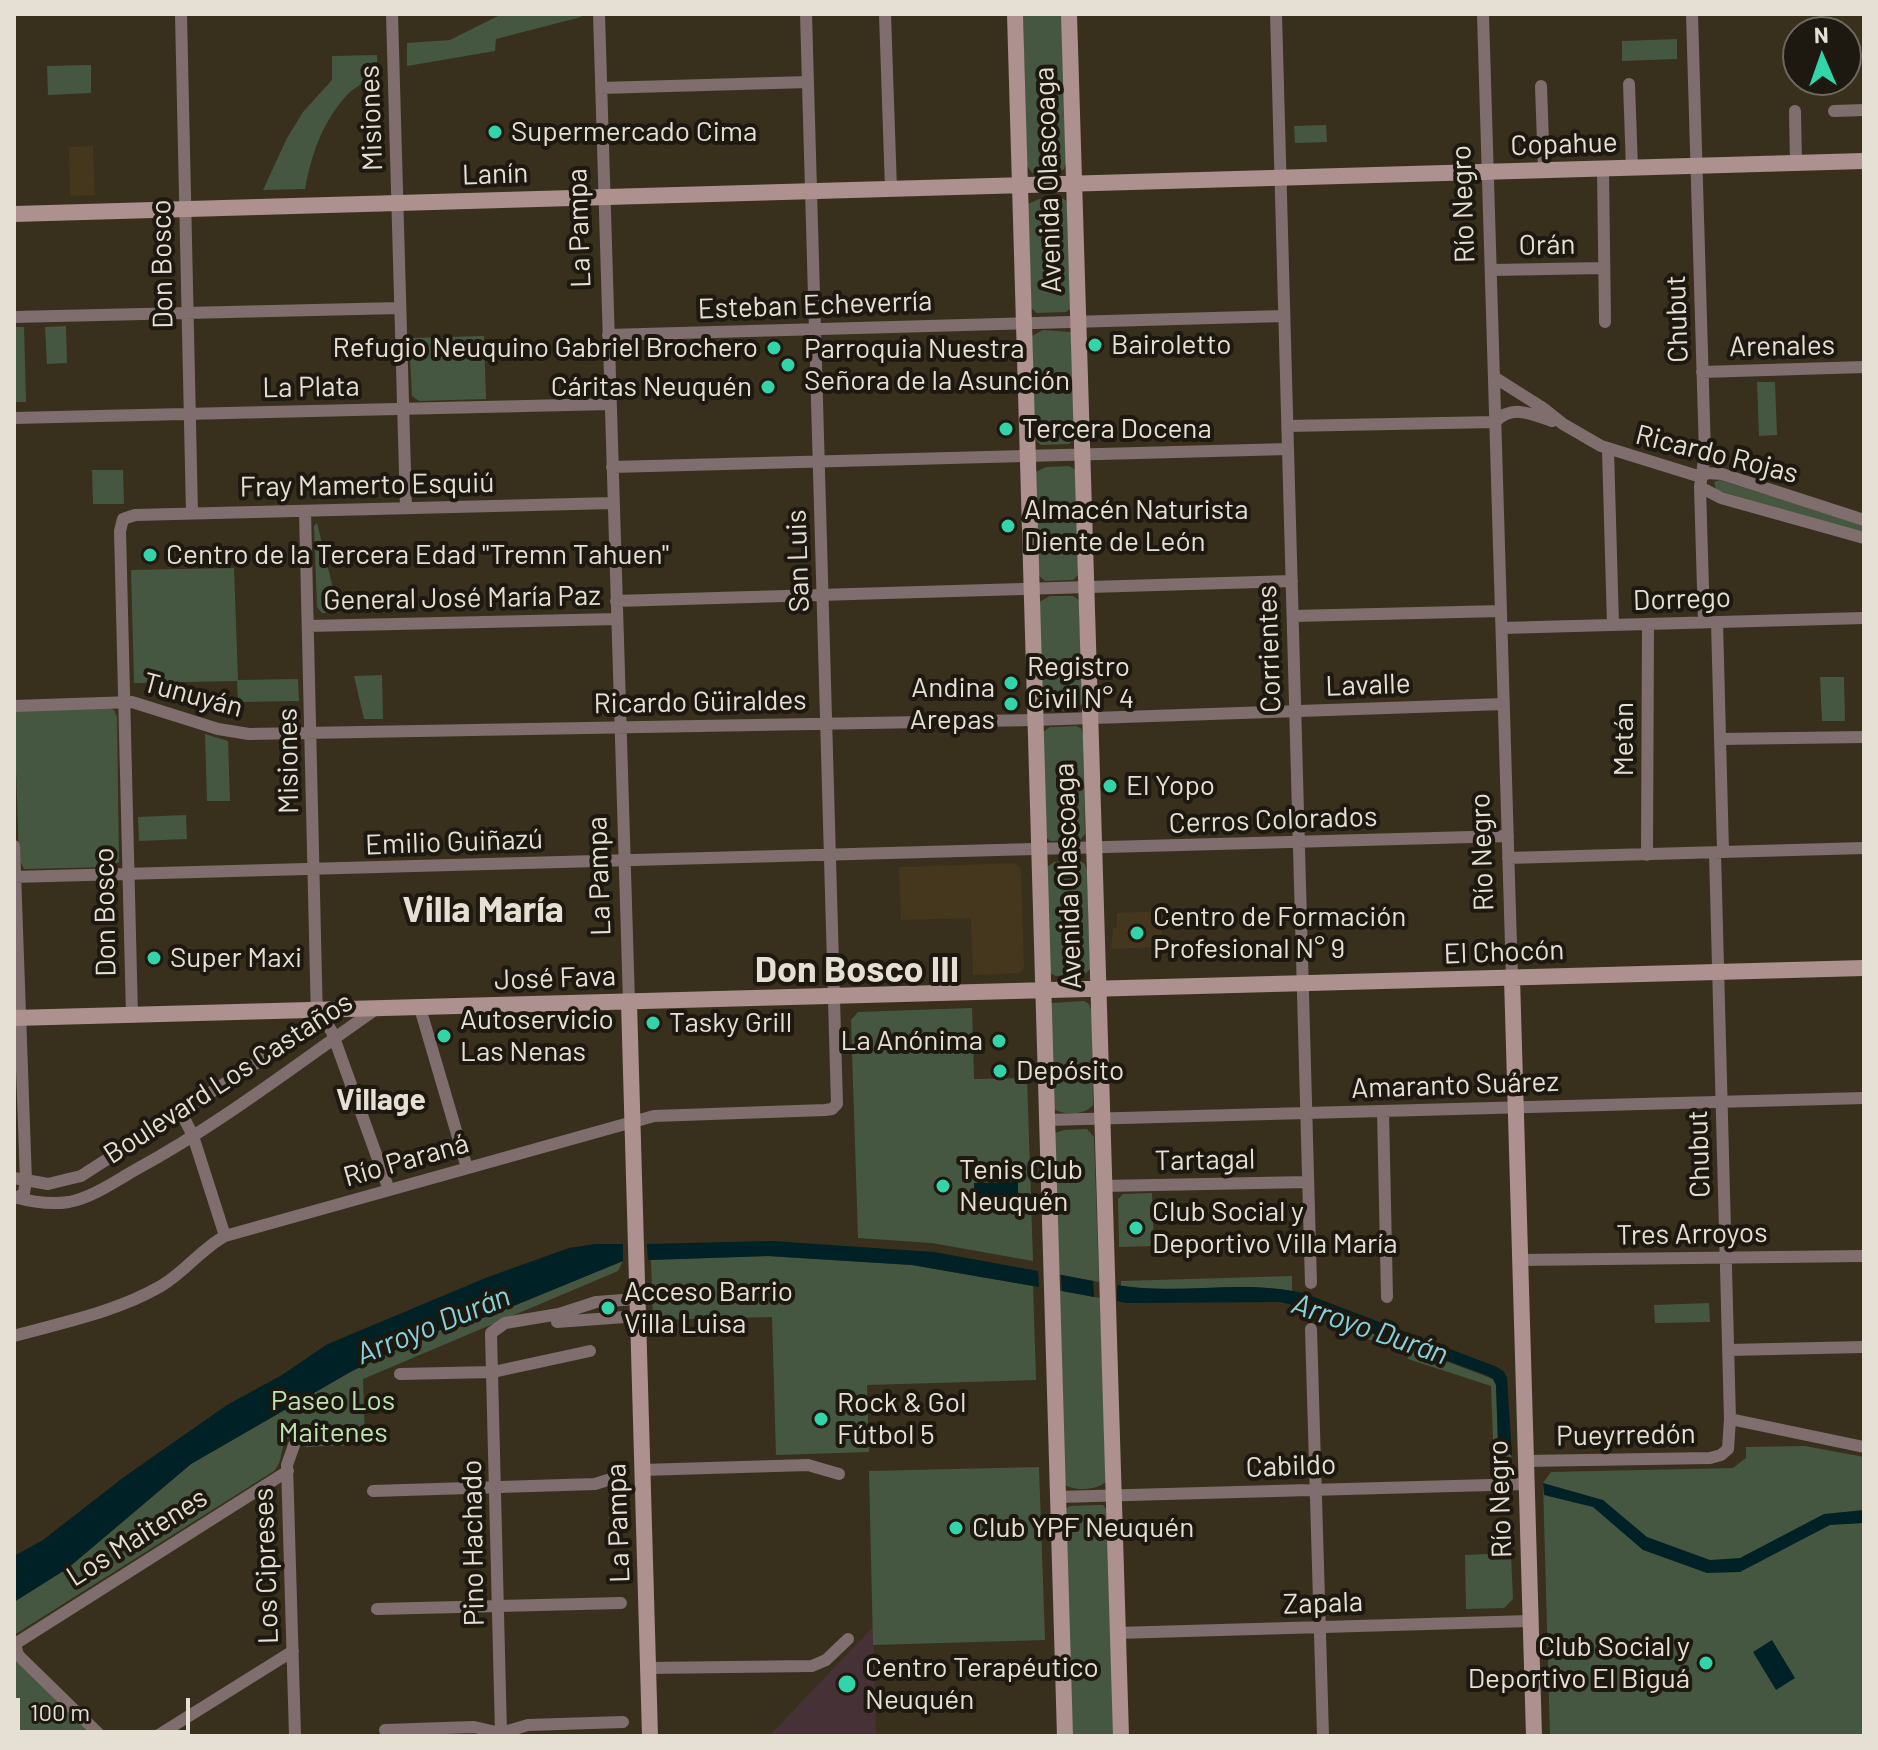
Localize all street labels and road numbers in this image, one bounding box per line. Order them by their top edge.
street label: Misiones [352,64,390,172]
street label: Avenida Olascoaga [1027,66,1069,294]
street label: Copahue [1510,125,1618,163]
street label: Río Negro [1444,144,1482,264]
street label: Lanín [461,156,529,192]
street label: La Pampa [560,168,598,288]
street label: Don Bosco [144,199,180,329]
street label: Orán [1518,228,1576,262]
street label: Chubut [1659,275,1695,363]
street label: Esteban Echeverría [697,284,933,326]
street label: Arenales [1729,328,1835,364]
street label: La Plata [262,369,360,405]
street label: Ricardo Rojas [1632,418,1802,490]
street label: Fray Mamerto Esquiú [239,466,495,504]
street label: San Luis [779,509,817,613]
street label: General José María Paz [323,579,601,617]
street label: Dorrego [1632,581,1732,617]
street label: Corrientes [1250,585,1288,713]
street label: Tunuyán [139,666,247,724]
street label: Lavalle [1325,667,1411,703]
street label: Ricardo Güiraldes [593,683,807,721]
street label: Metán [1607,702,1641,776]
street label: Misiones [270,708,306,814]
street label: Avenida Olascoaga [1047,762,1089,990]
street label: Río Negro [1463,792,1501,912]
street label: Cerros Colorados [1168,800,1378,840]
street label: La Pampa [580,816,618,936]
street label: Emilio Guiñazú [364,822,544,862]
street label: Don Bosco [87,847,123,977]
street label: El Chocón [1443,933,1565,971]
street label: José Fava [494,959,616,997]
street label: Boulevard Los Castaños [97,985,359,1171]
street label: Amaranto Suárez [1351,1065,1559,1105]
street label: Chubut [1681,1110,1717,1198]
street label: Río Paraná [340,1126,472,1194]
street label: Tartagal [1154,1142,1256,1178]
street label: Tres Arroyos [1616,1216,1768,1252]
street label: Pueyrredón [1556,1417,1696,1453]
street label: Río Negro [1481,1439,1519,1559]
street label: Cabildo [1245,1448,1337,1484]
street label: Pino Hachado [455,1459,491,1627]
street label: La Pampa [599,1463,637,1583]
street label: Los Maitenes [60,1481,214,1593]
street label: Los Cipreses [246,1487,286,1645]
street label: Zapala [1282,1585,1364,1621]

